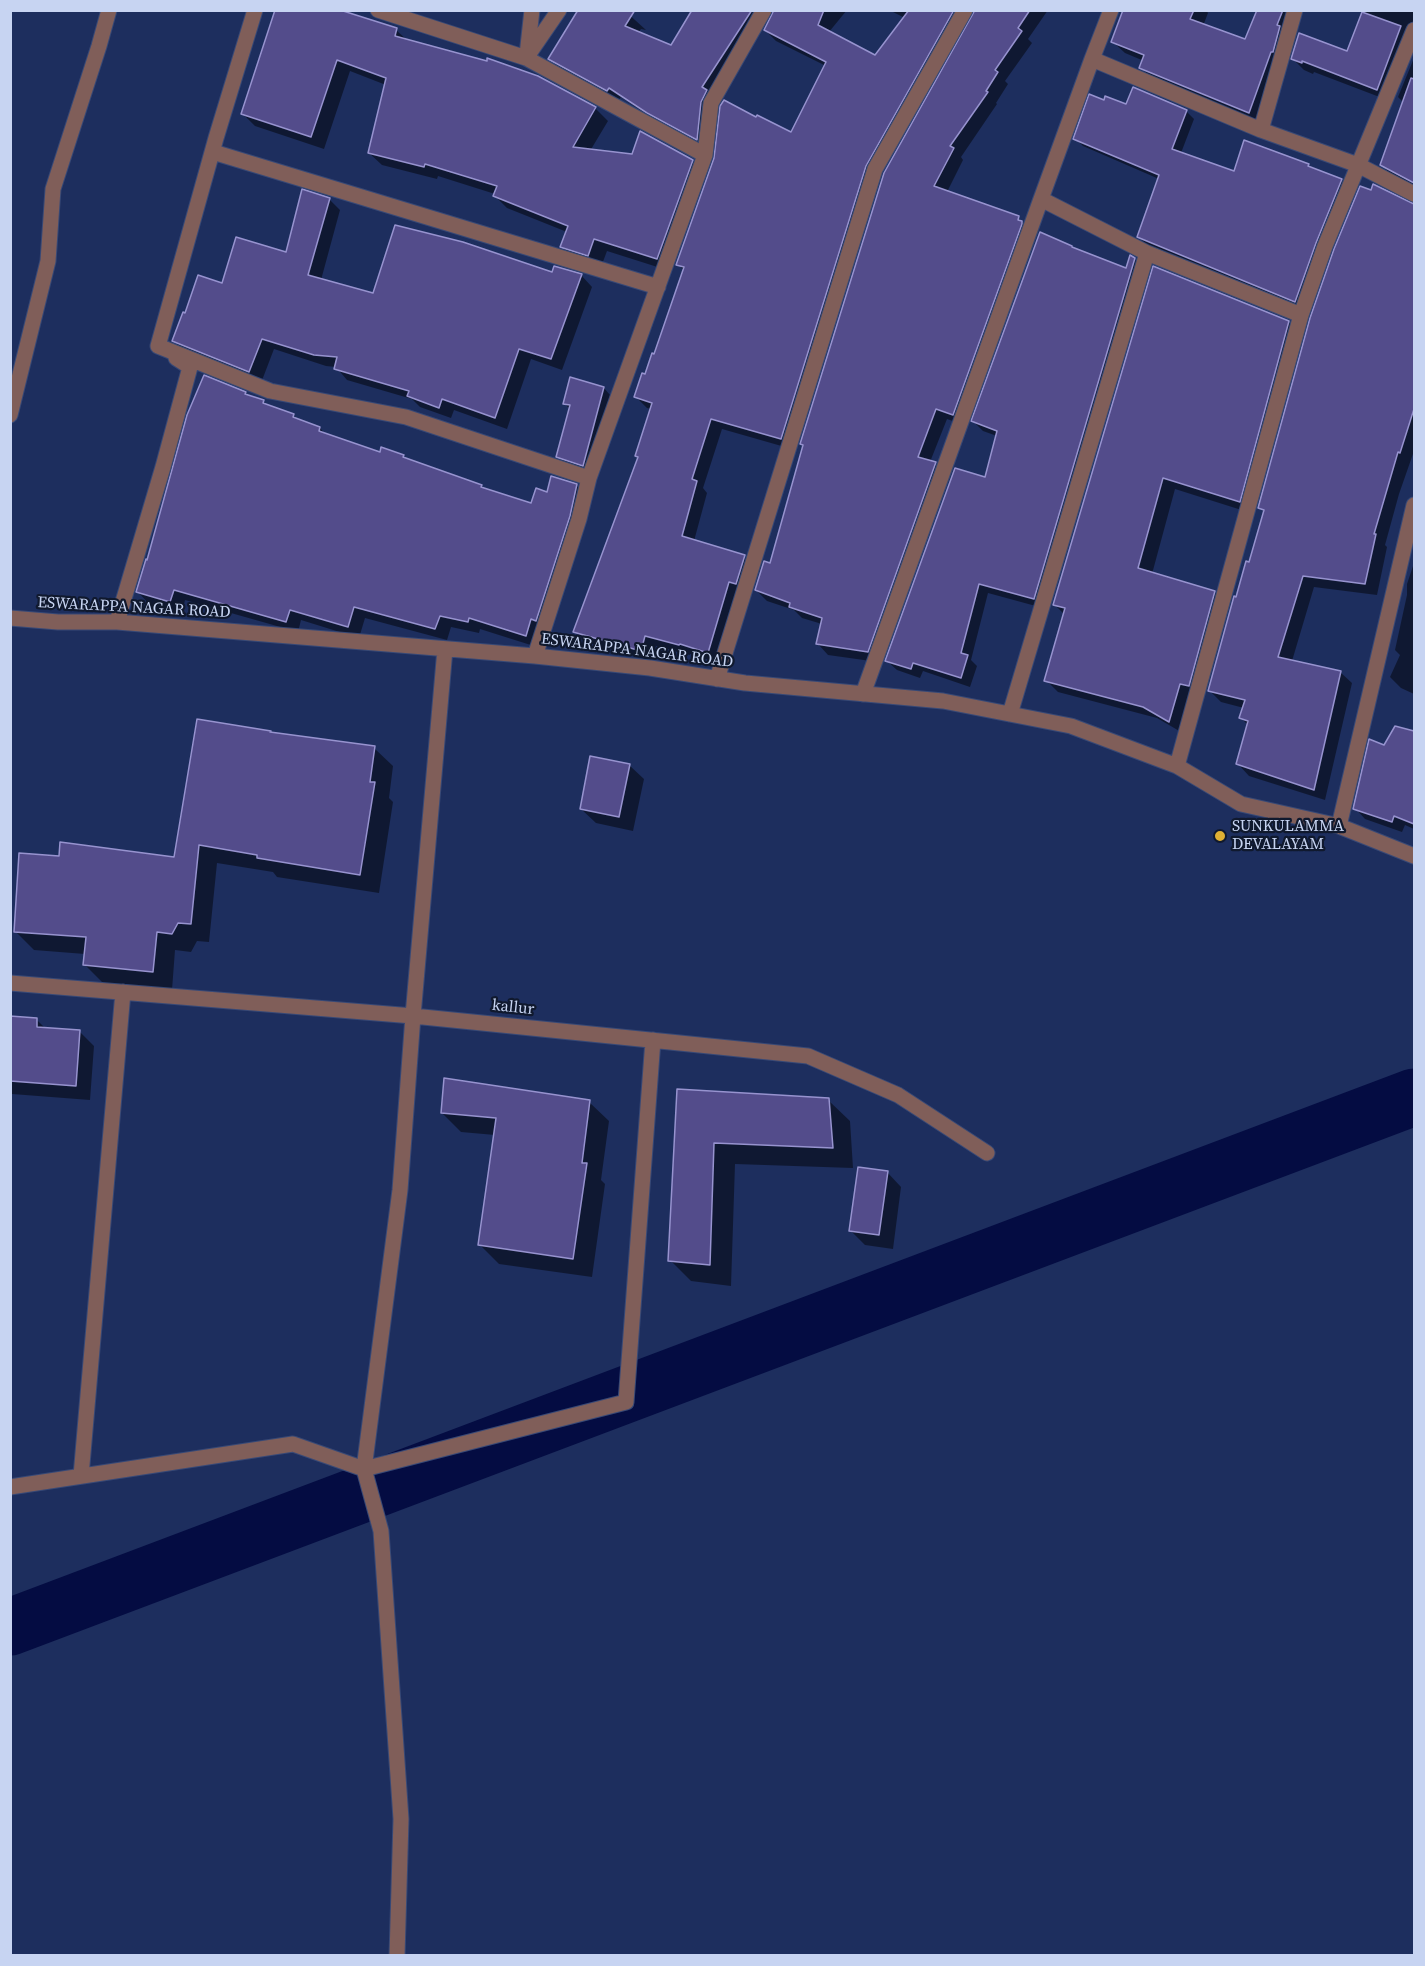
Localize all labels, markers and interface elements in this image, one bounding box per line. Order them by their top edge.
street label: ESWARAPPA NAGAR ROAD [37,593,231,623]
street label: ESWARAPPA NAGAR ROAD [540,630,734,672]
place label: SUNKULAMMA DEVALAYAM [1232,817,1344,855]
marker: SUNKULAMMA DEVALAYAM [1213,829,1227,843]
street label: kallur [491,996,535,1020]

